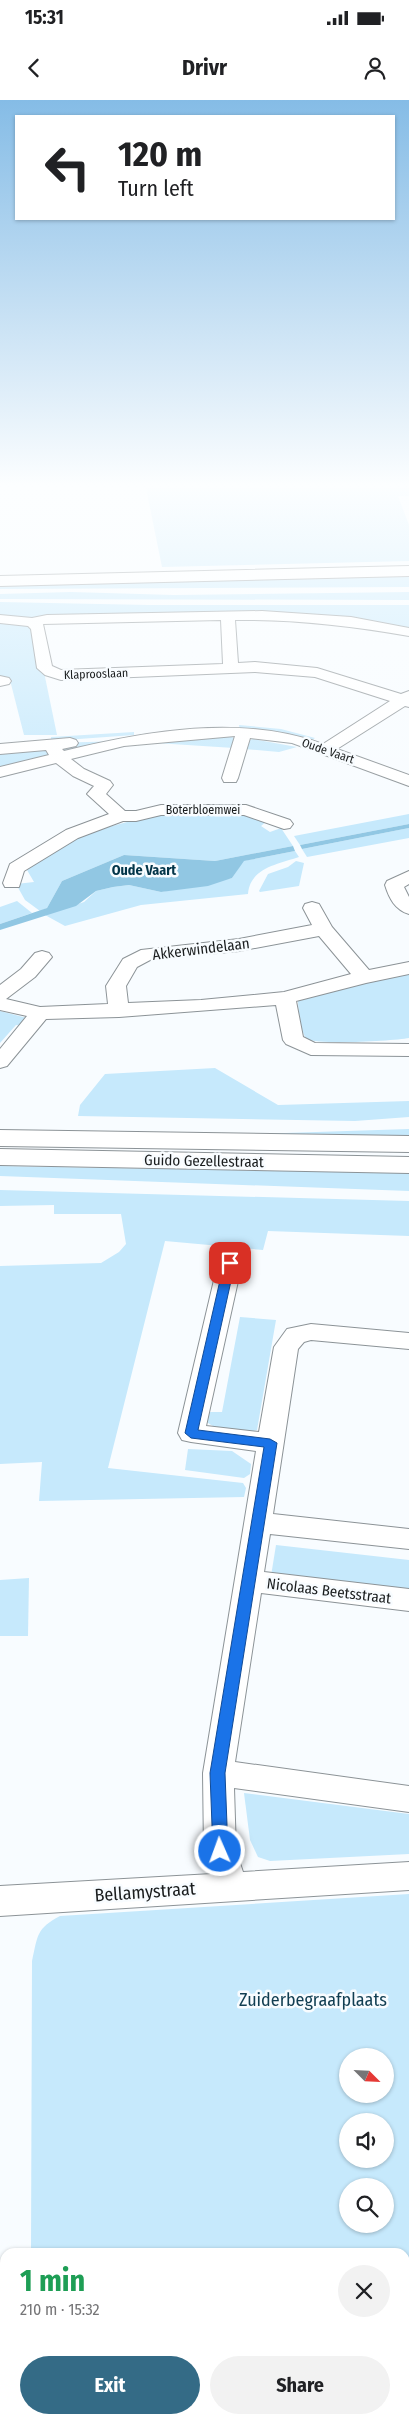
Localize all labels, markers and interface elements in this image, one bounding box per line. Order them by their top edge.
text: 15:31 [25,6,64,29]
icon: back [20,54,48,82]
text: Drivr [182,54,227,81]
icon: person [361,54,389,82]
text: 120 m [118,133,202,175]
icon: left [35,135,100,200]
text: Turn left [118,175,194,202]
street label: Klaprooslaan [64,666,128,682]
street label: Oude Vaart [300,736,356,767]
street label: Boterbloemwei [166,803,240,817]
district label: Oude Vaart [112,862,177,879]
street label: Akkerwindelaan [151,934,251,964]
street label: Guido Gezellestraat [144,1151,264,1171]
pin [209,1242,251,1284]
icon: arrive [216,1249,244,1277]
street label: Nicolaas Beetsstraat [266,1574,392,1608]
position arrow [193,1824,245,1876]
street label: Bellamystraat [94,1877,196,1907]
park label: Zuiderbegraafplaats [239,1989,387,2011]
north arrow [339,2048,394,2102]
map controls [339,2048,394,2233]
button: sound [339,2113,394,2168]
button: search [339,2178,394,2233]
text: 1 min [20,2263,85,2299]
button: close [338,2265,390,2317]
text: 210 m · 15:32 [20,2300,100,2319]
button: Exit [20,2356,200,2414]
button: Share [210,2356,390,2414]

